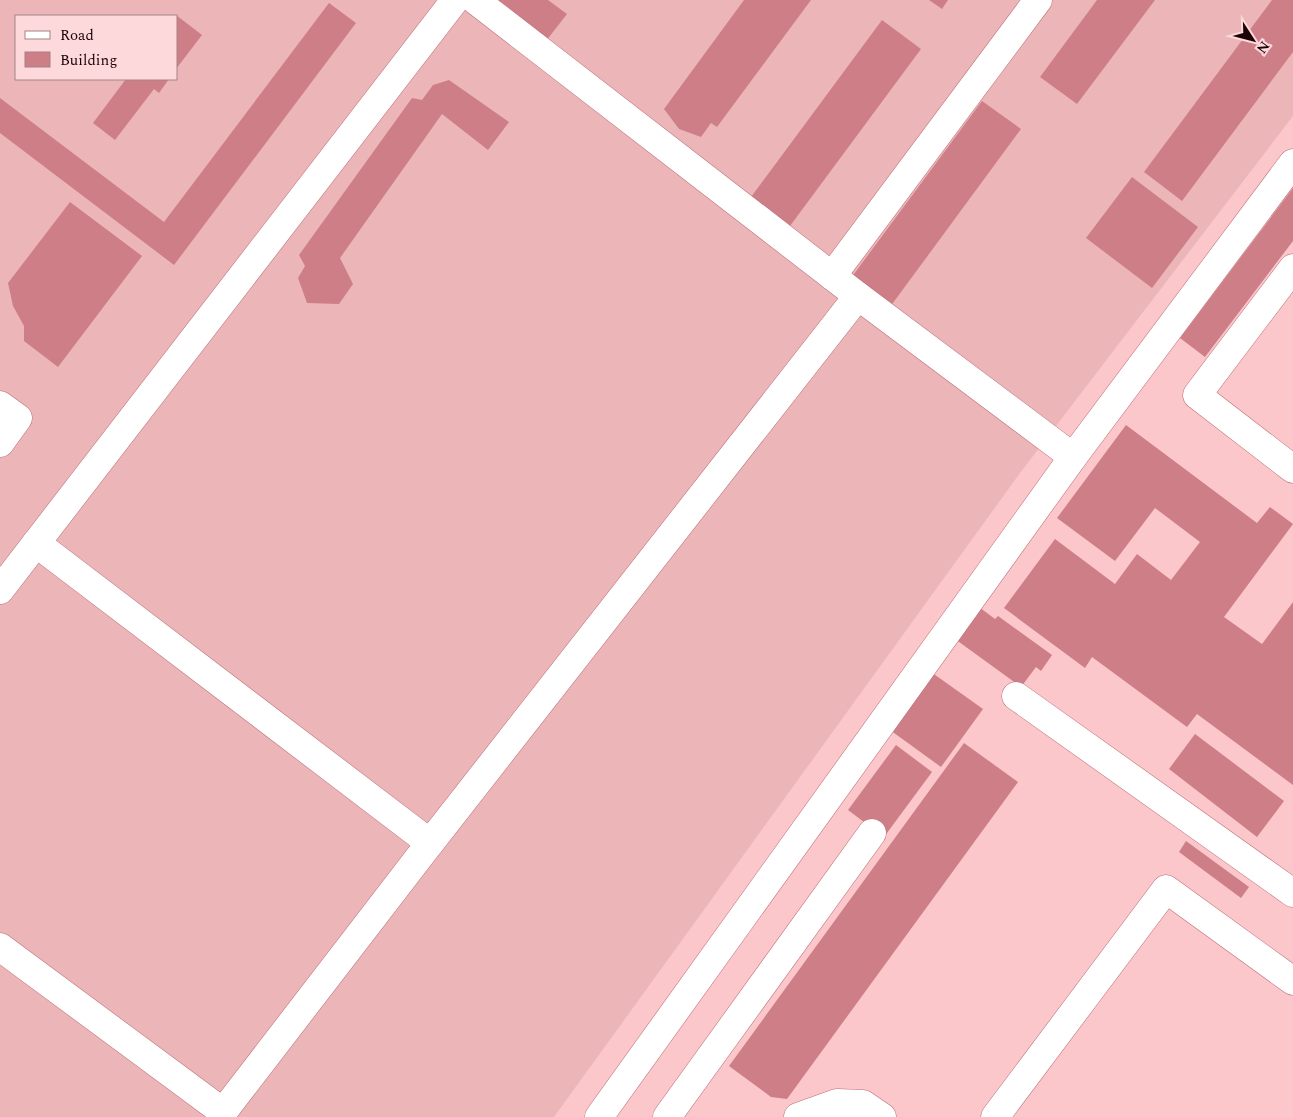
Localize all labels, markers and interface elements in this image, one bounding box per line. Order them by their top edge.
legend [15,15,178,80]
north arrow [1228,15,1278,65]
text: Road [60,24,94,47]
text: N [1251,37,1275,58]
text: Building [60,49,117,72]

